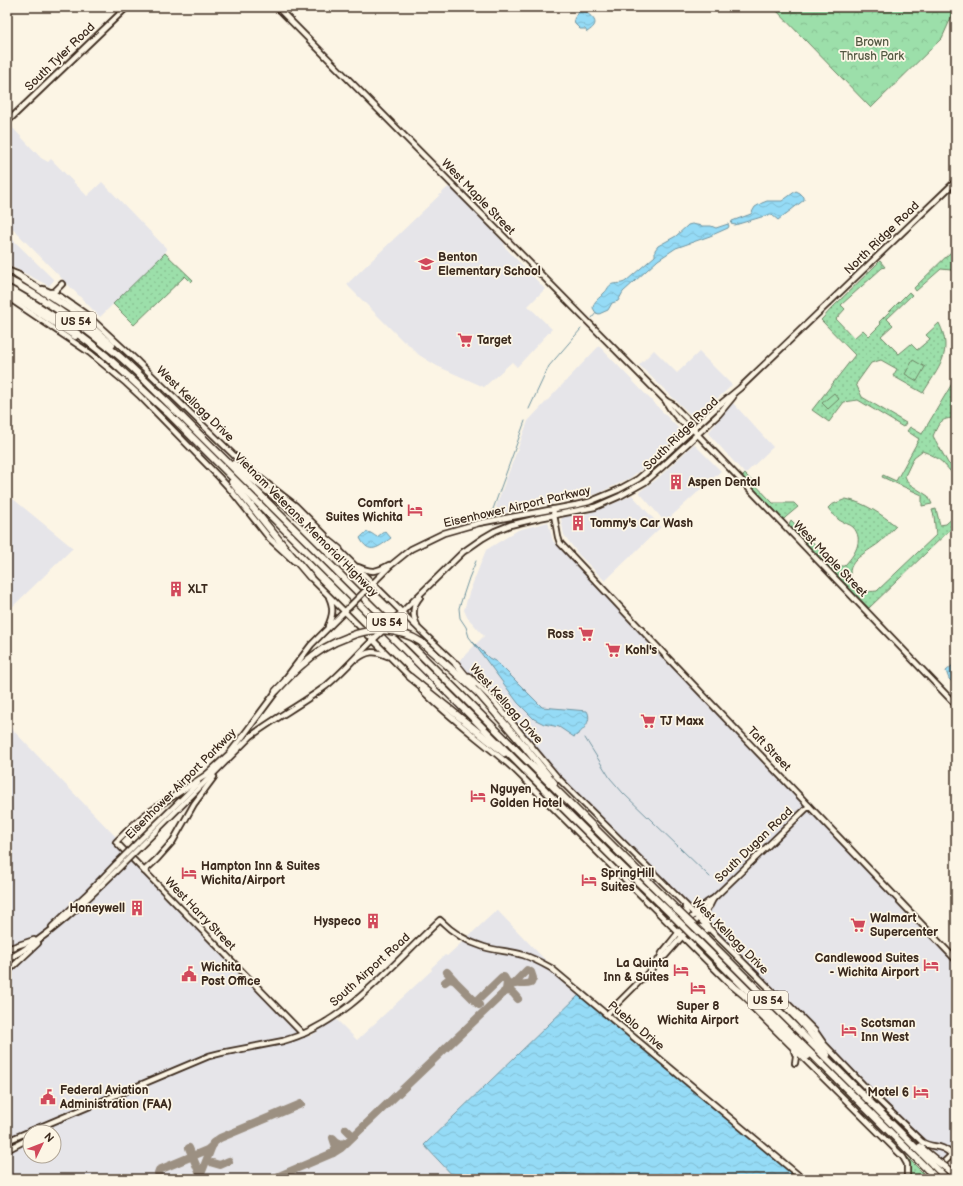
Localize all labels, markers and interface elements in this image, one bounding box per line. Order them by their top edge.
street label: South Tyler Road [22,20,98,94]
park label: Brown Thrush Park [840,35,904,64]
street label: West Maple Street [438,156,518,238]
street label: North Ridge Road [841,198,923,278]
place label: Benton Elementary School [438,250,541,279]
school or university icon: Benton Elementary School [417,255,435,273]
road number: US 54 [56,312,96,330]
supermarket icon: Target [456,331,474,349]
place label: Target [477,333,512,348]
street label: West Kellogg Drive [153,363,237,445]
street label: South Ridge Road [640,394,722,474]
street label: Vietnam Veterans Memorial Highway [231,450,382,601]
building icon: Aspen Dental [667,473,685,491]
place label: Aspen Dental [687,475,760,490]
street label: Eisenhower Airport Parkway [442,483,593,531]
place label: Comfort Suites Wichita [326,496,403,525]
hotel icon: Comfort Suites Wichita [406,501,424,519]
building icon: Tommy's Car Wash [569,514,587,532]
place label: Tommy's Car Wash [590,516,693,531]
street label: West Maple Street [790,518,870,600]
building icon: XLT [167,580,185,598]
place label: XLT [188,582,208,597]
road number: US 54 [367,613,407,631]
supermarket icon: Ross [577,625,595,643]
place label: Ross [547,627,574,642]
supermarket icon: Kohl's [604,641,622,659]
place label: Kohl's [625,643,657,658]
street label: West Kellogg Drive [466,661,546,747]
supermarket icon: TJ Maxx [639,712,657,730]
place label: TJ Maxx [660,714,704,729]
street label: Taft Street [744,724,794,775]
street label: Eisenhower Airport Parkway [122,725,240,843]
place label: Nguyen Golden Hotel [490,782,562,811]
hotel icon: Nguyen Golden Hotel [469,787,487,805]
street label: South Dugan Road [712,804,796,886]
place label: Hampton Inn & Suites Wichita/Airport [201,859,320,888]
hotel icon: Hampton Inn & Suites Wichita/Airport [180,864,198,882]
place label: SpringHill Suites [601,866,654,895]
hotel icon: SpringHill Suites [580,871,598,889]
street label: West Harry Street [161,874,239,954]
street label: West Kellogg Drive [689,895,771,977]
building icon: Honeywell [128,899,146,917]
place label: Honeywell [69,901,125,916]
place label: Walmart Supercenter [870,911,938,940]
building icon: Hyspeco [364,912,382,930]
place label: Hyspeco [314,914,361,929]
supermarket icon: Walmart Supercenter [849,916,867,934]
street label: South Airport Road [327,930,413,1010]
place label: Candlewood Suites - Wichita Airport [815,951,919,980]
place label: La Quinta Inn & Suites [603,956,669,985]
hotel icon: Candlewood Suites - Wichita Airport [922,956,940,974]
place label: Wichita Post Office [201,960,260,989]
hotel icon: La Quinta Inn & Suites [672,961,690,979]
public building icon: Wichita Post Office [180,965,198,983]
hotel icon: Super 8 Wichita Airport [689,979,707,997]
road number: US 54 [748,991,788,1009]
street label: Pueblo Drive [605,998,667,1054]
place label: Super 8 Wichita Airport [657,999,739,1028]
place label: Scotsman Inn West [861,1016,916,1045]
hotel icon: Scotsman Inn West [840,1021,858,1039]
place label: Federal Aviation Administration (FAA) [59,1083,172,1112]
hotel icon: Motel 6 [912,1083,930,1101]
place label: Motel 6 [868,1085,909,1100]
public building icon: Federal Aviation Administration (FAA) [39,1088,57,1106]
north arrow [22,1124,62,1164]
text: N [41,1130,57,1145]

